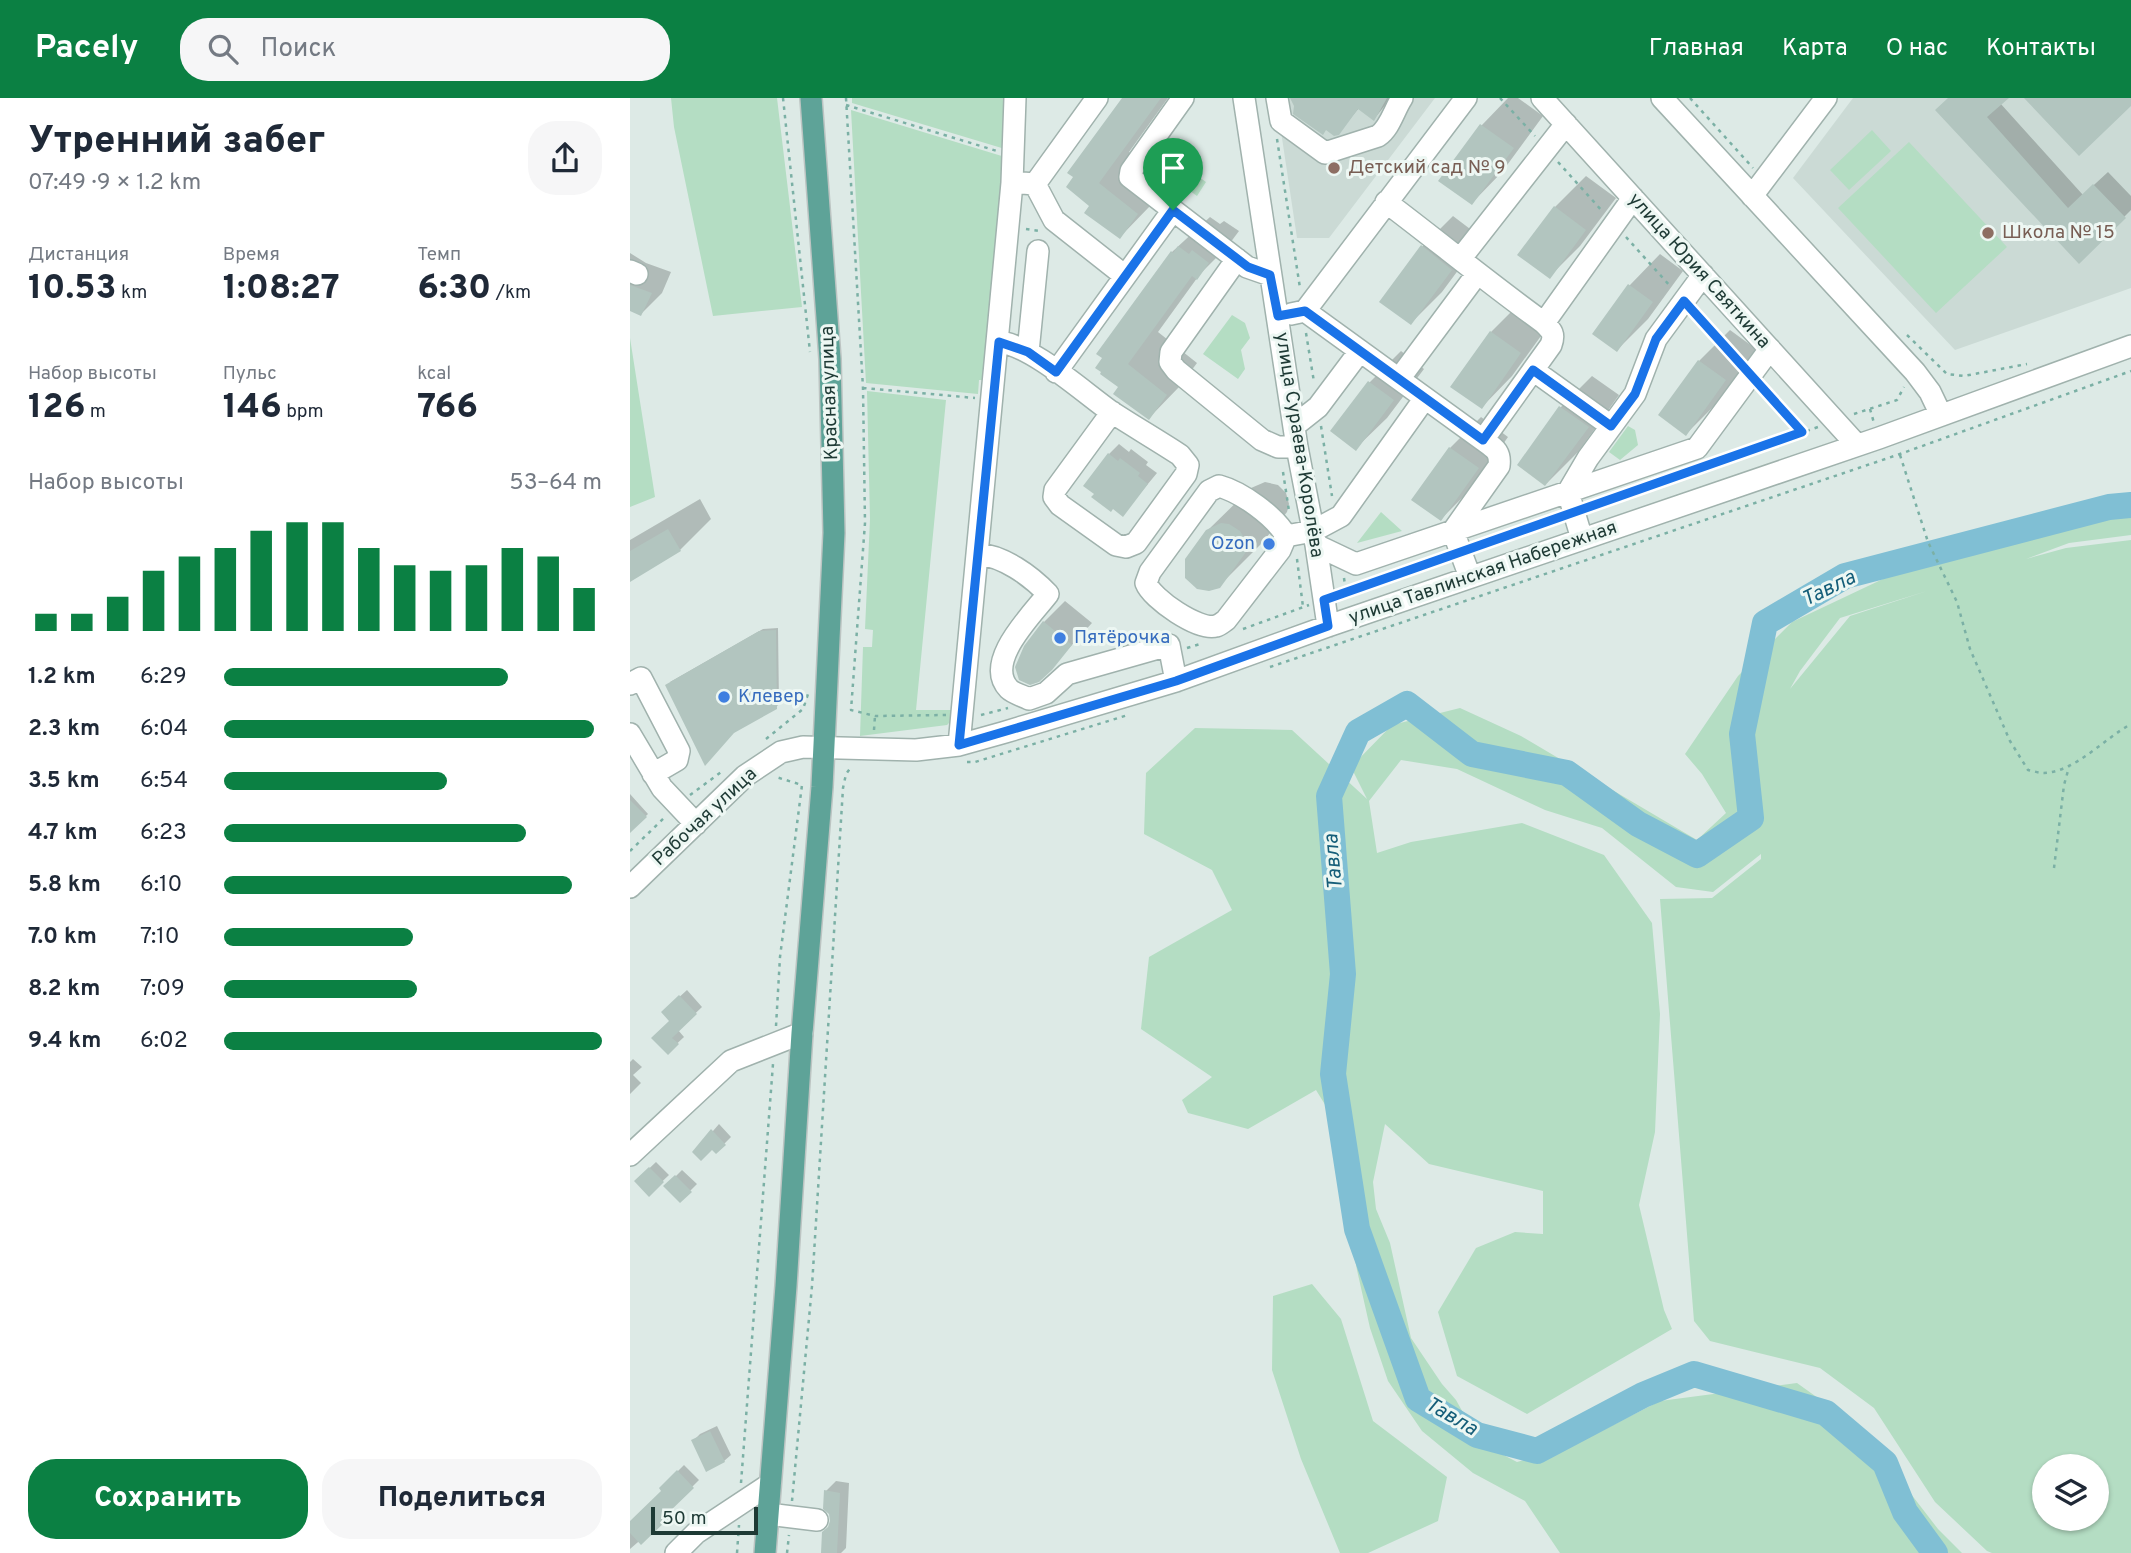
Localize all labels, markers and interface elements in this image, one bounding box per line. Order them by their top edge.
search box [180,18,670,81]
text: Pacely [35,28,138,70]
icon: search [204,30,242,68]
text: Поиск [260,33,336,66]
text: Главная [1649,34,1744,64]
text: Карта [1782,34,1848,64]
text: О нас [1886,34,1948,64]
text: Контакты [1986,34,2096,64]
text: Утренний забег [28,118,325,167]
button: share [528,121,602,195]
pin [1143,138,1203,210]
icon: arrive [1154,149,1192,187]
place label: Детский сад № 9 [1348,156,1506,180]
marker: Детский сад № 9 [1326,160,1342,176]
text: 07:49 · 9 × 1.2 km [28,169,201,198]
street label: улица Юрия Святкина [1623,188,1775,354]
place label: Школа № 15 [2002,221,2115,245]
marker: Школа № 15 [1980,225,1996,241]
text: Дистанция [28,243,129,267]
text: Время [223,243,280,267]
text: Темп [417,243,461,267]
text: 10.53 [28,267,116,311]
text: 1:08:27 [223,267,340,311]
text: 6:30 [417,267,491,311]
text: km [116,281,147,305]
text: /km [491,281,531,305]
street label: Красная улица [816,325,844,461]
street label: улица Сураева-Королёва [1269,331,1329,559]
text: Набор высоты [28,362,157,386]
text: Пульс [223,362,277,386]
text: kcal [417,362,451,386]
text: 126 [28,386,85,430]
text: 146 [223,386,282,430]
text: 766 [417,386,478,430]
text: m [85,400,106,424]
text: bpm [282,400,323,424]
text: Набор высоты [28,469,184,498]
text: 53–64 m [509,469,602,498]
street label: улица Тавлинская Набережная [1346,516,1620,630]
place label: Ozon [1211,532,1255,556]
marker: Ozon [1261,536,1277,552]
water label: Тавла [1798,564,1860,613]
place label: Пятёрочка [1074,626,1170,650]
marker: Пятёрочка [1052,630,1068,646]
text: 1.2 km [28,663,96,692]
text: 6:29 [140,663,187,692]
place label: Клевер [738,685,804,709]
marker: Клевер [716,689,732,705]
text: 2.3 km [28,715,100,744]
text: 6:04 [140,715,188,744]
street label: Рабочая улица [648,762,762,872]
text: 3.5 km [28,767,100,796]
text: 6:54 [140,767,188,796]
text: 4.7 km [28,819,98,848]
text: 6:23 [140,819,187,848]
water label: Тавла [1318,833,1350,891]
text: 5.8 km [28,871,101,900]
text: 6:10 [140,871,182,900]
text: 7.0 km [28,923,97,952]
text: 7:10 [140,923,180,952]
text: 8.2 km [28,975,100,1004]
text: 7:09 [140,975,185,1004]
text: 9.4 km [28,1027,101,1056]
text: 6:02 [140,1027,188,1056]
water label: Тавла [1420,1391,1482,1443]
map controls [2032,1454,2109,1531]
button: layers [2032,1454,2109,1531]
button: Сохранить [28,1459,308,1539]
button: Поделиться [322,1459,602,1539]
scale bar [651,1504,758,1536]
text: 50 m [662,1507,707,1531]

